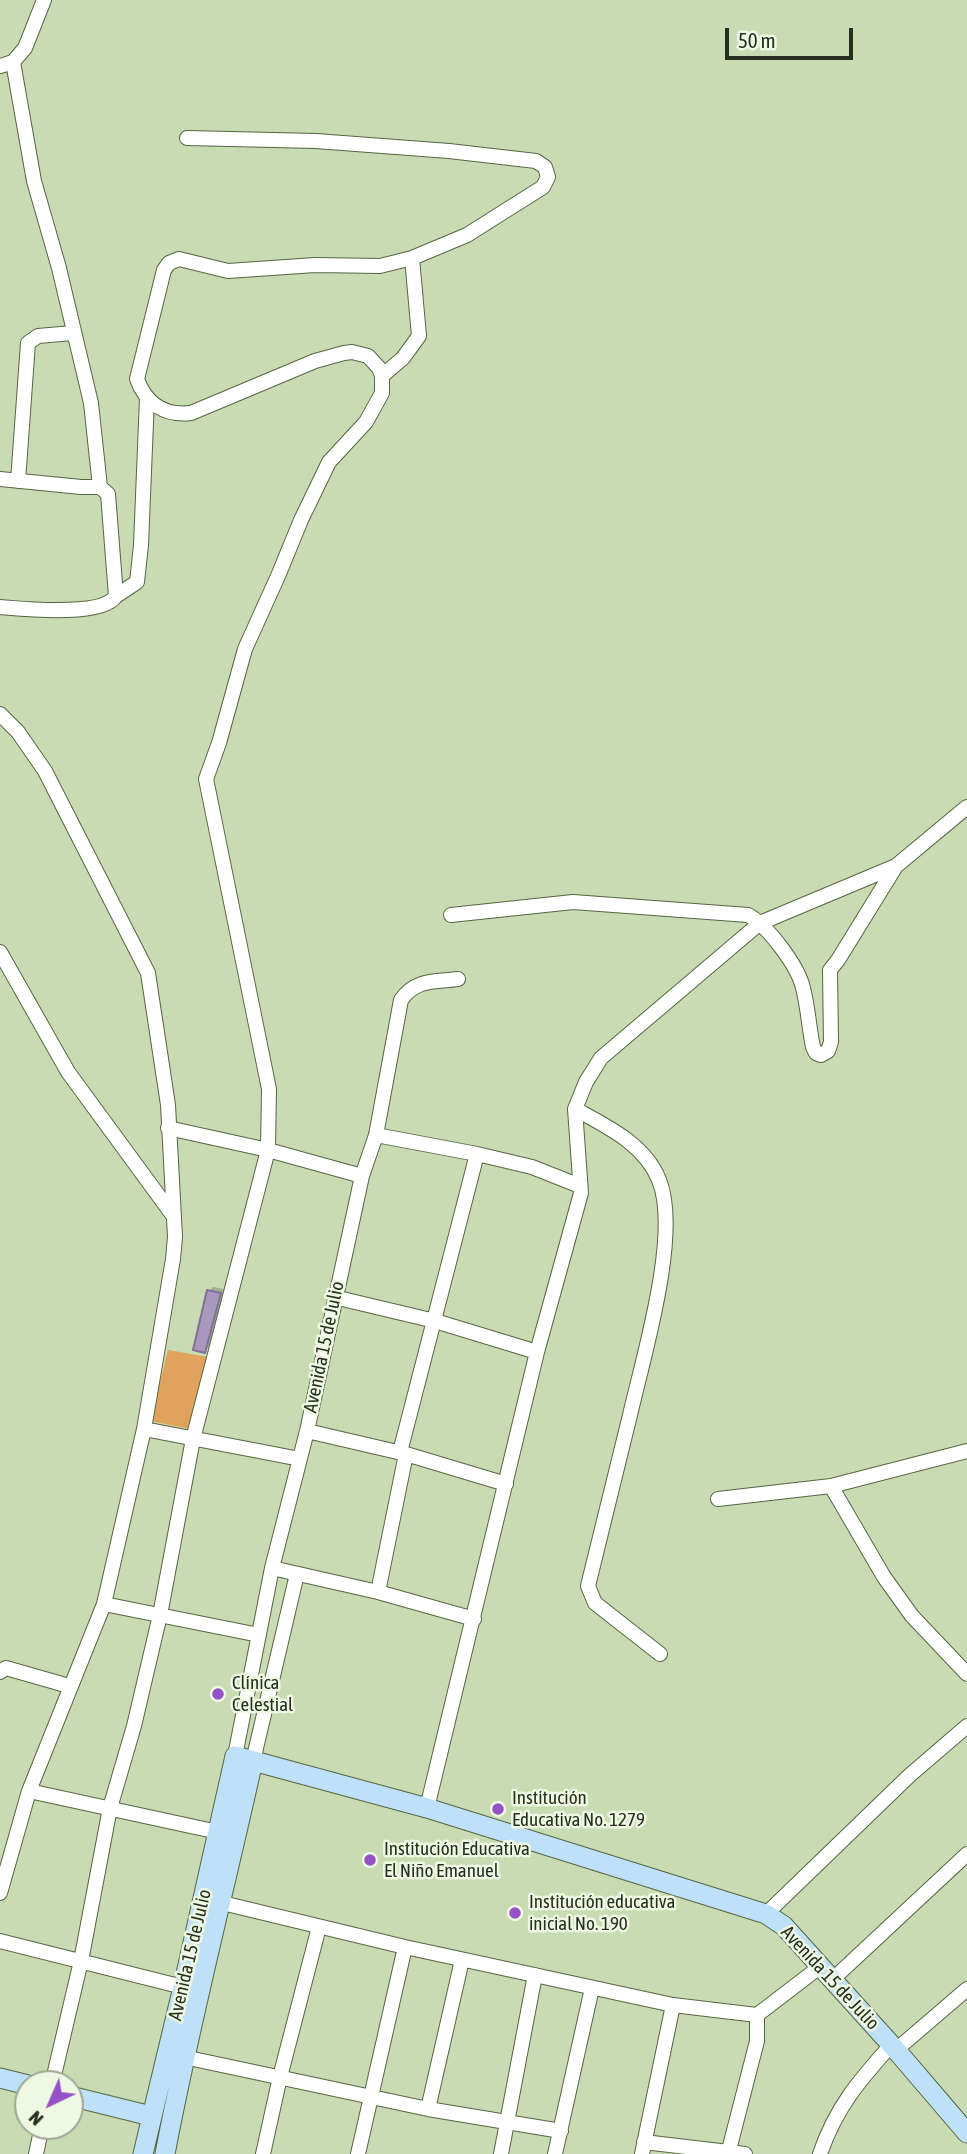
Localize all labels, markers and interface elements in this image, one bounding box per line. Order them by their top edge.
scale bar [729,14,857,58]
text: 50 m [738,28,776,52]
street label: Avenida 15 de Julio [299,1279,349,1415]
place label: Clínica Celestial [232,1672,293,1716]
marker: Clínica Celestial [210,1686,226,1702]
place label: Institución Educativa No. 1279 [512,1787,645,1831]
marker: Institución Educativa No. 1279 [490,1801,506,1817]
place label: Institución Educativa El Niño Emanuel [384,1838,530,1882]
marker: Institución Educativa El Niño Emanuel [362,1852,378,1868]
street label: Avenida 15 de Julio [164,1887,216,2023]
place label: Institución educativa inicial No. 190 [529,1891,675,1935]
marker: Institución educativa inicial No. 190 [507,1905,523,1921]
street label: Avenida 15 de Julio [776,1921,884,2035]
north arrow [14,2070,84,2140]
text: N [24,2107,47,2130]

